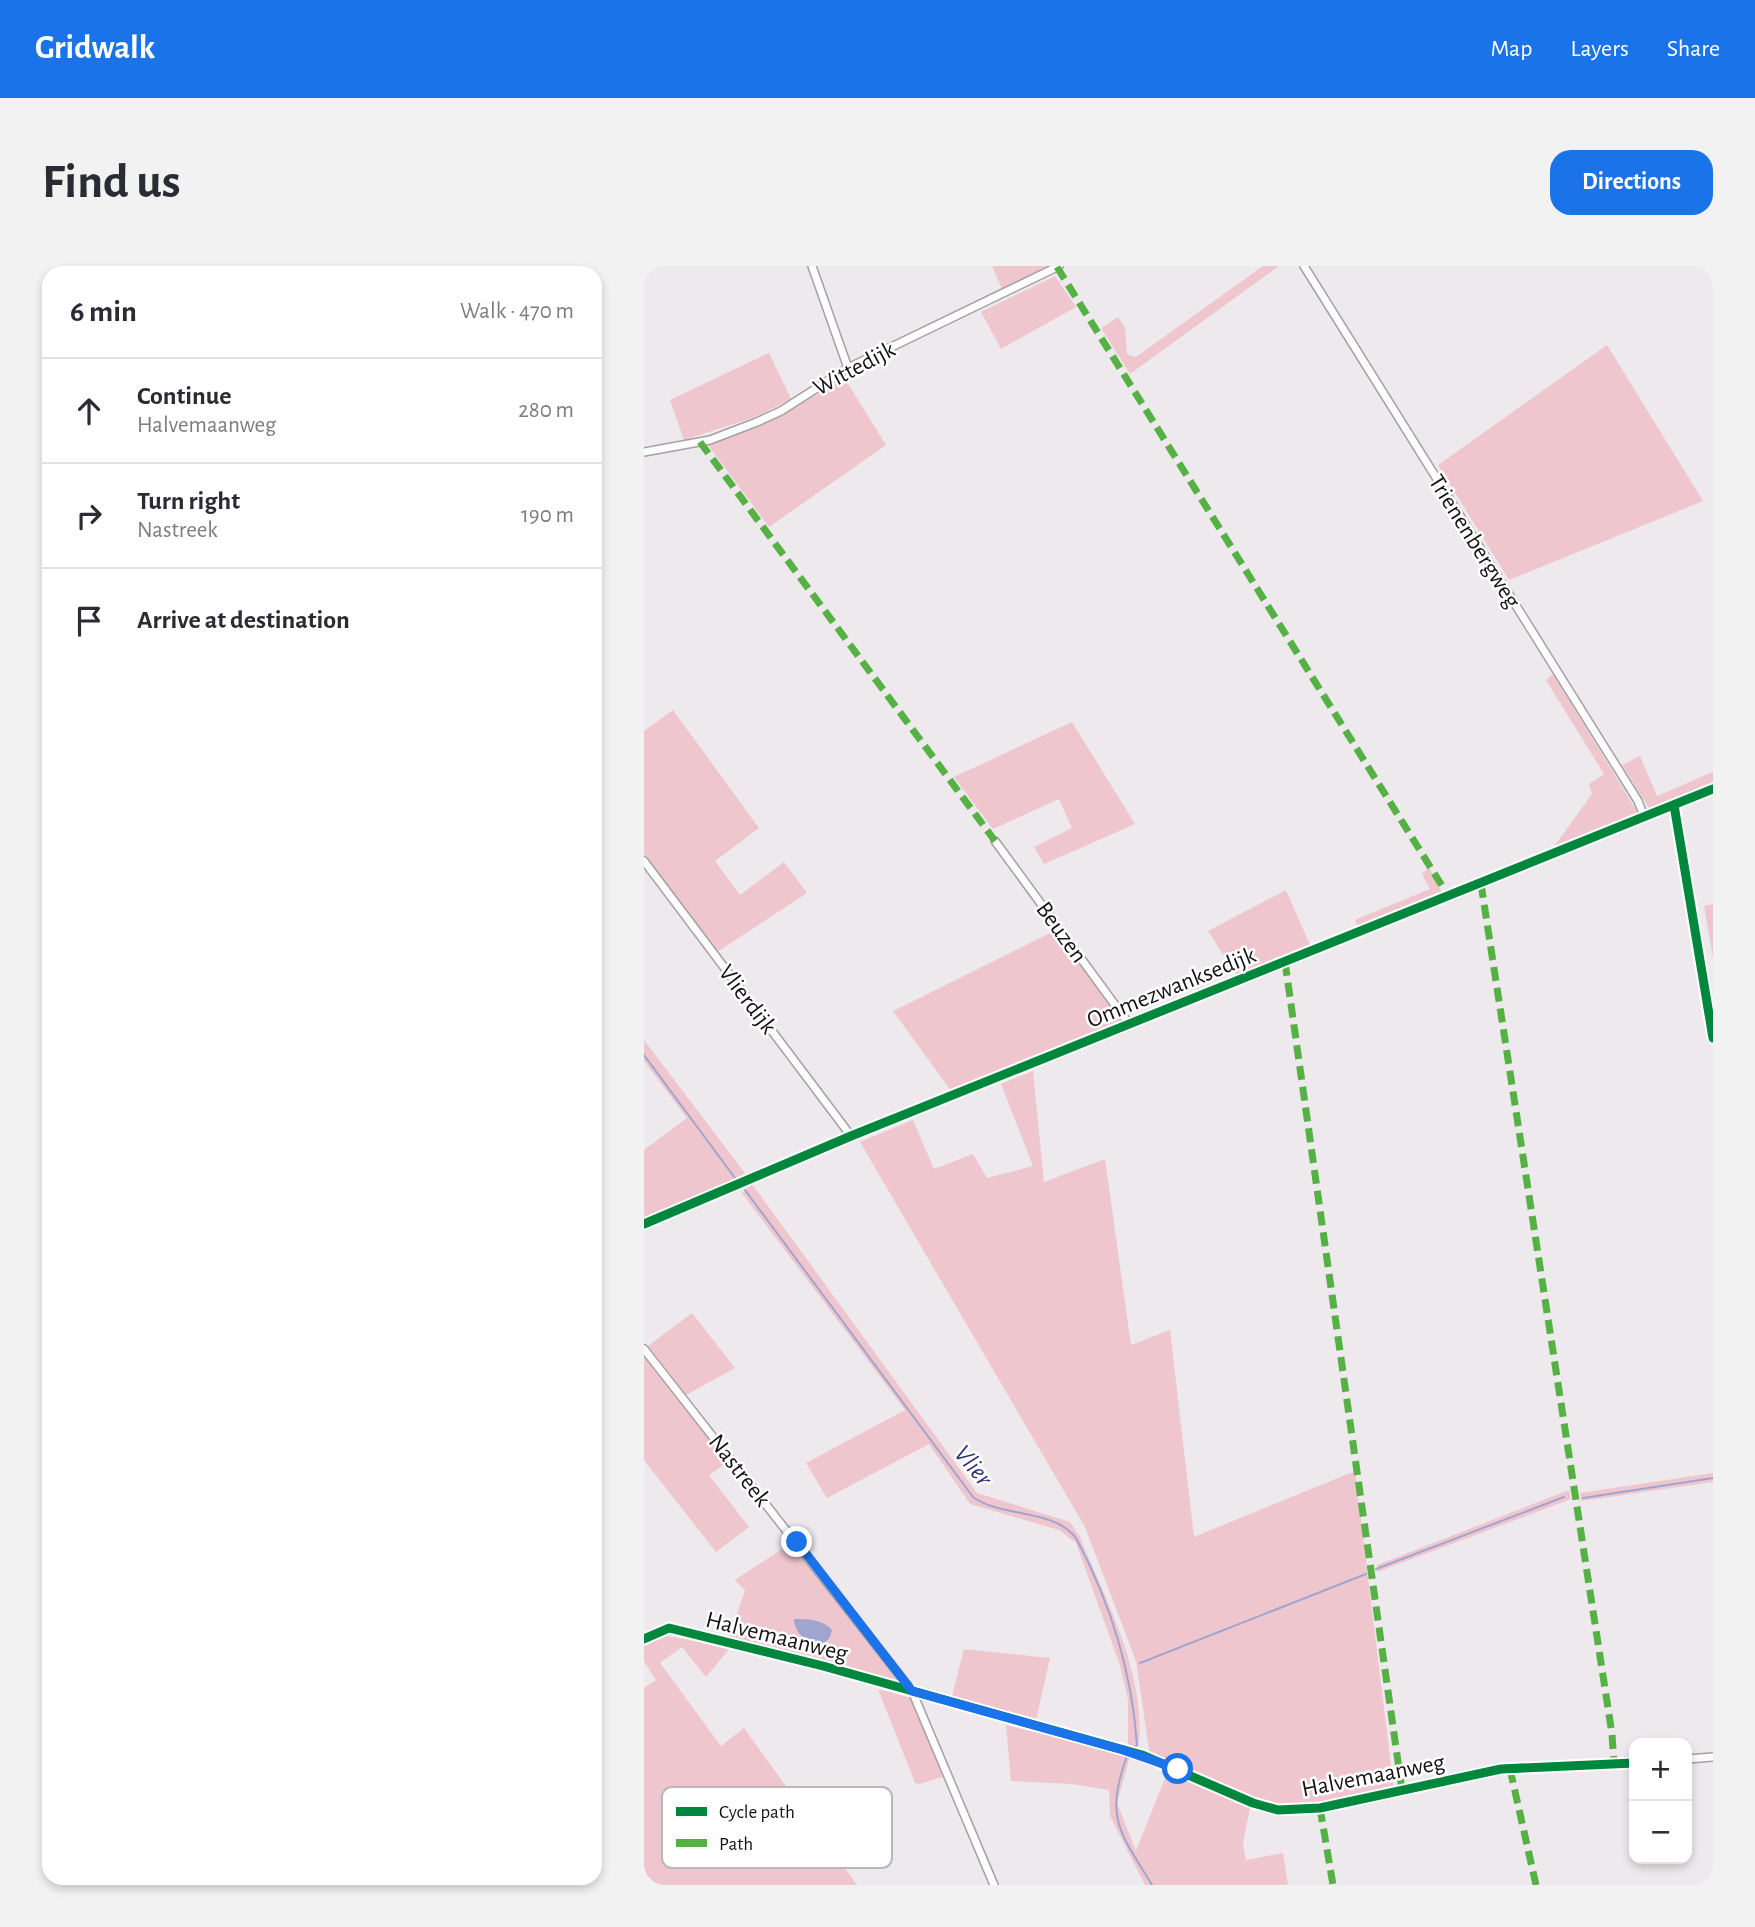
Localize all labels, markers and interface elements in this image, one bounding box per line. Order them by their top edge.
text: Gridwalk [35,32,155,65]
text: Map [1490,37,1532,61]
text: Layers [1570,37,1629,61]
text: Share [1667,37,1720,61]
button: Directions [1550,150,1713,215]
text: Find us [42,158,181,207]
text: 6 min [70,297,137,327]
text: Walk · 470 m [460,300,574,323]
street label: Wittedijk [810,337,899,400]
text: Continue [137,383,232,409]
icon: ahead [70,392,108,430]
text: 280 m [518,399,574,422]
text: Halvemaanweg [137,414,276,437]
street label: Trienenbergweg [1424,471,1525,613]
text: Turn right [137,488,240,514]
icon: right [70,497,108,535]
text: 190 m [521,504,574,527]
text: Nastreek [137,519,218,542]
icon: arrive [70,602,108,640]
text: Arrive at destination [137,607,350,633]
street label: Beuzen [1031,898,1091,968]
street label: Ommezwanksedijk [1084,943,1259,1033]
street label: Vlierdijk [714,961,781,1039]
street label: Nastreek [704,1430,775,1511]
water label: Vlier [949,1440,998,1492]
route end [781,1526,812,1557]
street label: Halvemaanweg [703,1608,850,1666]
map controls [1629,1738,1692,1864]
button: + [1629,1738,1692,1801]
street label: Halvemaanweg [1300,1750,1447,1802]
route start [1162,1753,1193,1784]
legend [662,1787,892,1868]
button: − [1629,1801,1692,1864]
text: Cycle path [719,1803,795,1822]
text: Path [719,1835,753,1854]

